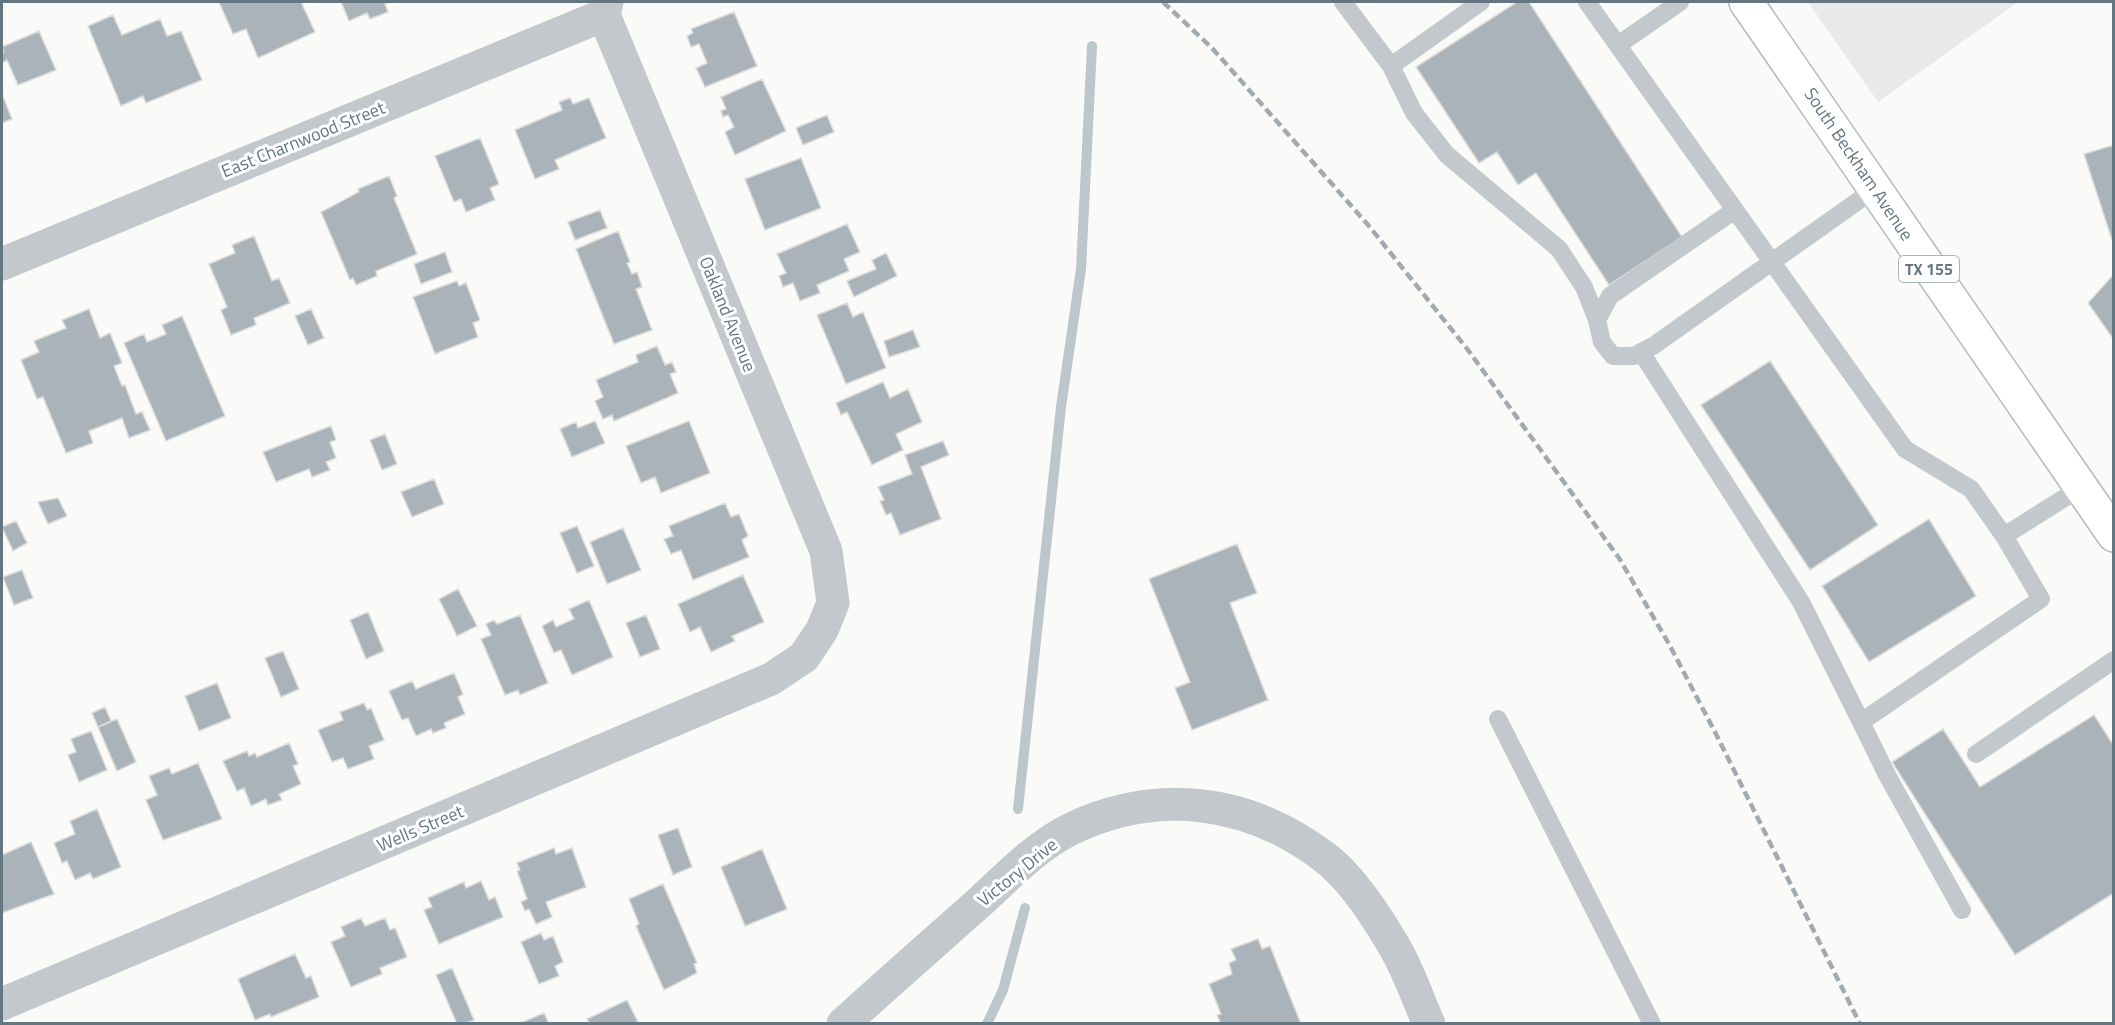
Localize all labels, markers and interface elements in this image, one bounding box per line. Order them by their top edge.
street label: South Beckham Avenue [1798,82,1920,246]
street label: East Charnwood Street [217,94,390,184]
street label: Oakland Avenue [693,252,763,376]
road number: TX 155 [1899,256,1959,282]
street label: Wells Street [373,797,468,858]
street label: Victory Drive [971,831,1063,913]

